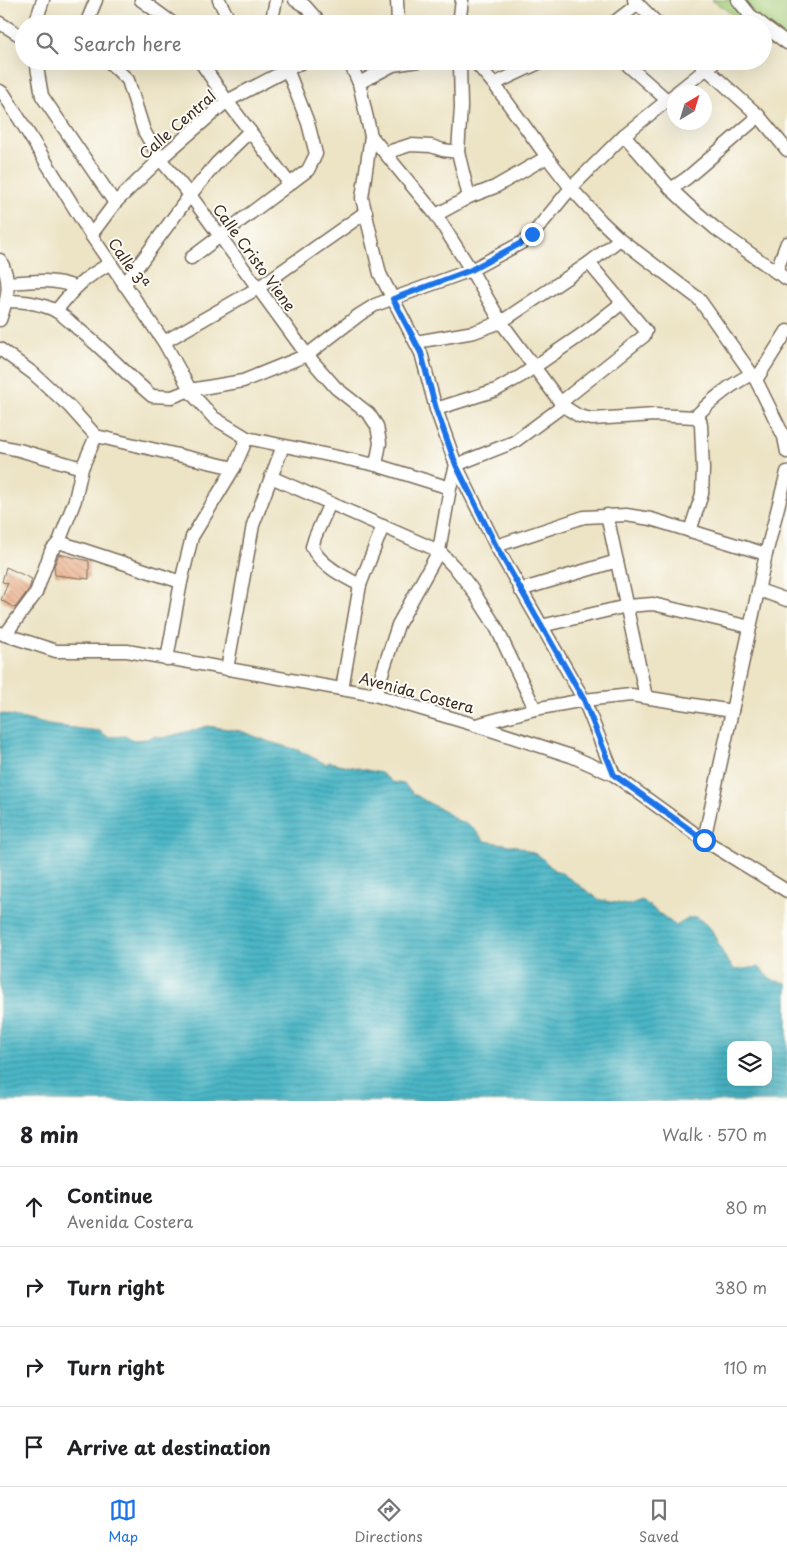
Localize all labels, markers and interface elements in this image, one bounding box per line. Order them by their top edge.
search box [15,15,772,70]
icon: search [33,29,61,57]
text: Search here [73,29,182,57]
street label: Calle Central [134,84,220,164]
north arrow [667,85,712,130]
street label: Calle Cristo Viene [208,198,302,316]
route end [521,223,544,246]
street label: Calle 3ª [103,233,155,293]
street label: Avenida Costera [357,666,478,719]
route start [693,829,716,852]
map controls [727,1041,772,1086]
button: layers [727,1041,772,1086]
text: 8 min [20,1118,79,1150]
text: Walk · 570 m [662,1122,767,1146]
text: Continue [67,1181,153,1209]
icon: ahead [20,1193,48,1221]
text: 80 m [725,1195,767,1219]
text: Avenida Costera [67,1209,193,1233]
icon: right [20,1273,48,1301]
text: Turn right [67,1273,165,1301]
text: 380 m [715,1275,767,1299]
icon: right [20,1353,48,1381]
text: Turn right [67,1353,165,1381]
text: 110 m [724,1355,767,1379]
icon: arrive [20,1433,48,1461]
text: Arrive at destination [67,1433,271,1461]
tab: Map [108,1496,138,1547]
tab: Directions [355,1496,423,1547]
tab: Saved [639,1496,679,1547]

